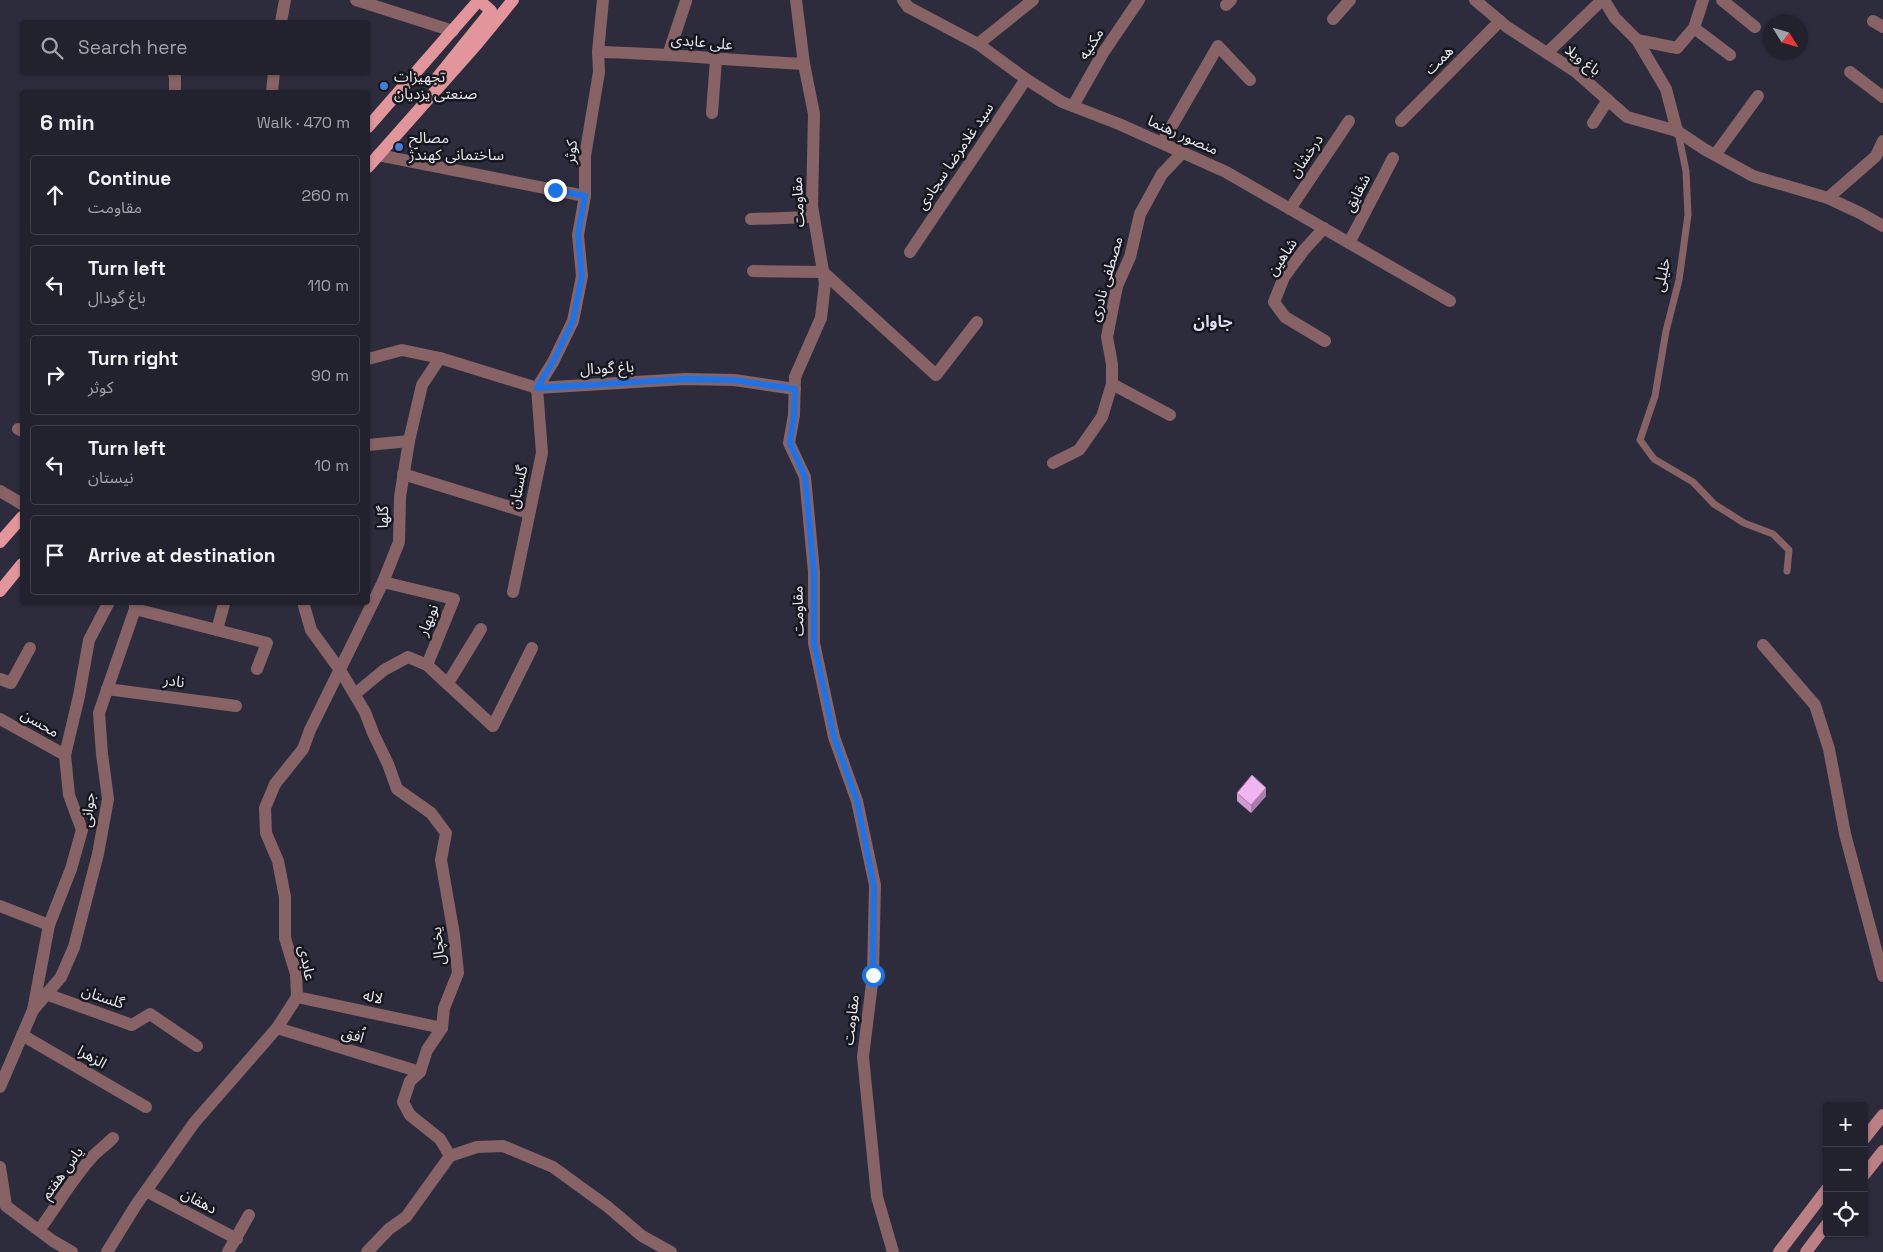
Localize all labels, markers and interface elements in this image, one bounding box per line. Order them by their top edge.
north arrow [1763,15,1808,60]
search box [20,20,370,75]
street label: مکنیه [1074,24,1108,63]
street label: علی عابدی [670,29,734,54]
icon: search [38,34,66,62]
text: Search here [78,35,188,60]
street label: باغ ویلا [1560,40,1605,82]
street label: همت [1420,41,1457,78]
place label: تجهیزات صنعتی یزدیان [394,67,477,103]
marker: تجهیزات صنعتی یزدیان [378,80,390,92]
street label: سید غلامرضا سجادی [912,98,998,213]
text: 6 min [40,109,95,136]
street label: منصور رهنما [1145,111,1222,159]
text: Walk · 470 m [257,112,350,133]
place label: مصالح ساختمانی کهندژ [408,128,504,164]
street label: درخشان [1284,130,1327,181]
street label: کوثر [560,139,581,166]
marker: مصالح ساختمانی کهندژ [393,141,405,153]
text: Continue [88,166,171,191]
street label: شقایق [1339,170,1375,215]
street label: مقاومت [787,176,808,228]
route end [544,179,567,202]
icon: ahead [41,181,69,209]
text: 260 m [301,185,349,206]
text: مقاومت [88,197,142,218]
street label: مصطفی نادری [1084,234,1127,324]
street label: شاهین [1262,234,1301,279]
text: Turn left [88,256,166,281]
street label: خلیلی [1649,256,1674,294]
icon: left [41,271,69,299]
text: 110 m [307,275,349,296]
text: باغ گودال [88,287,146,308]
district label: جاوان [1193,311,1233,332]
text: Turn right [88,346,178,371]
street label: باغ گودال [579,357,635,381]
icon: right [41,361,69,389]
text: 90 m [311,365,349,386]
text: کوثر [88,377,113,398]
text: Turn left [88,436,166,461]
icon: left [41,451,69,479]
text: 10 m [314,455,349,476]
street label: گلستان [504,463,532,510]
text: نیستان [88,467,133,488]
street label: گلها [373,505,392,528]
icon: arrive [41,541,69,569]
text: Arrive at destination [88,543,276,568]
street label: مقاومت [788,586,807,636]
street label: نوبهار [412,601,442,639]
street label: نادر [161,669,186,691]
street label: محسن [18,704,63,741]
street label: جوانی [76,792,99,828]
street label: یخچال [426,926,450,966]
street label: عابدی [295,944,320,983]
route start [862,964,885,987]
street label: گلستان [79,980,128,1013]
street label: لاله [361,985,385,1008]
street label: مقاومت [838,994,863,1046]
street label: اُفق [339,1020,367,1048]
street label: الزهرا [74,1041,110,1072]
map controls [1823,1102,1868,1237]
button: + [1823,1102,1868,1147]
street label: یاس هفتم [36,1142,89,1204]
button: − [1823,1147,1868,1192]
street label: دهقان [178,1183,220,1218]
button: locate [1823,1192,1868,1237]

